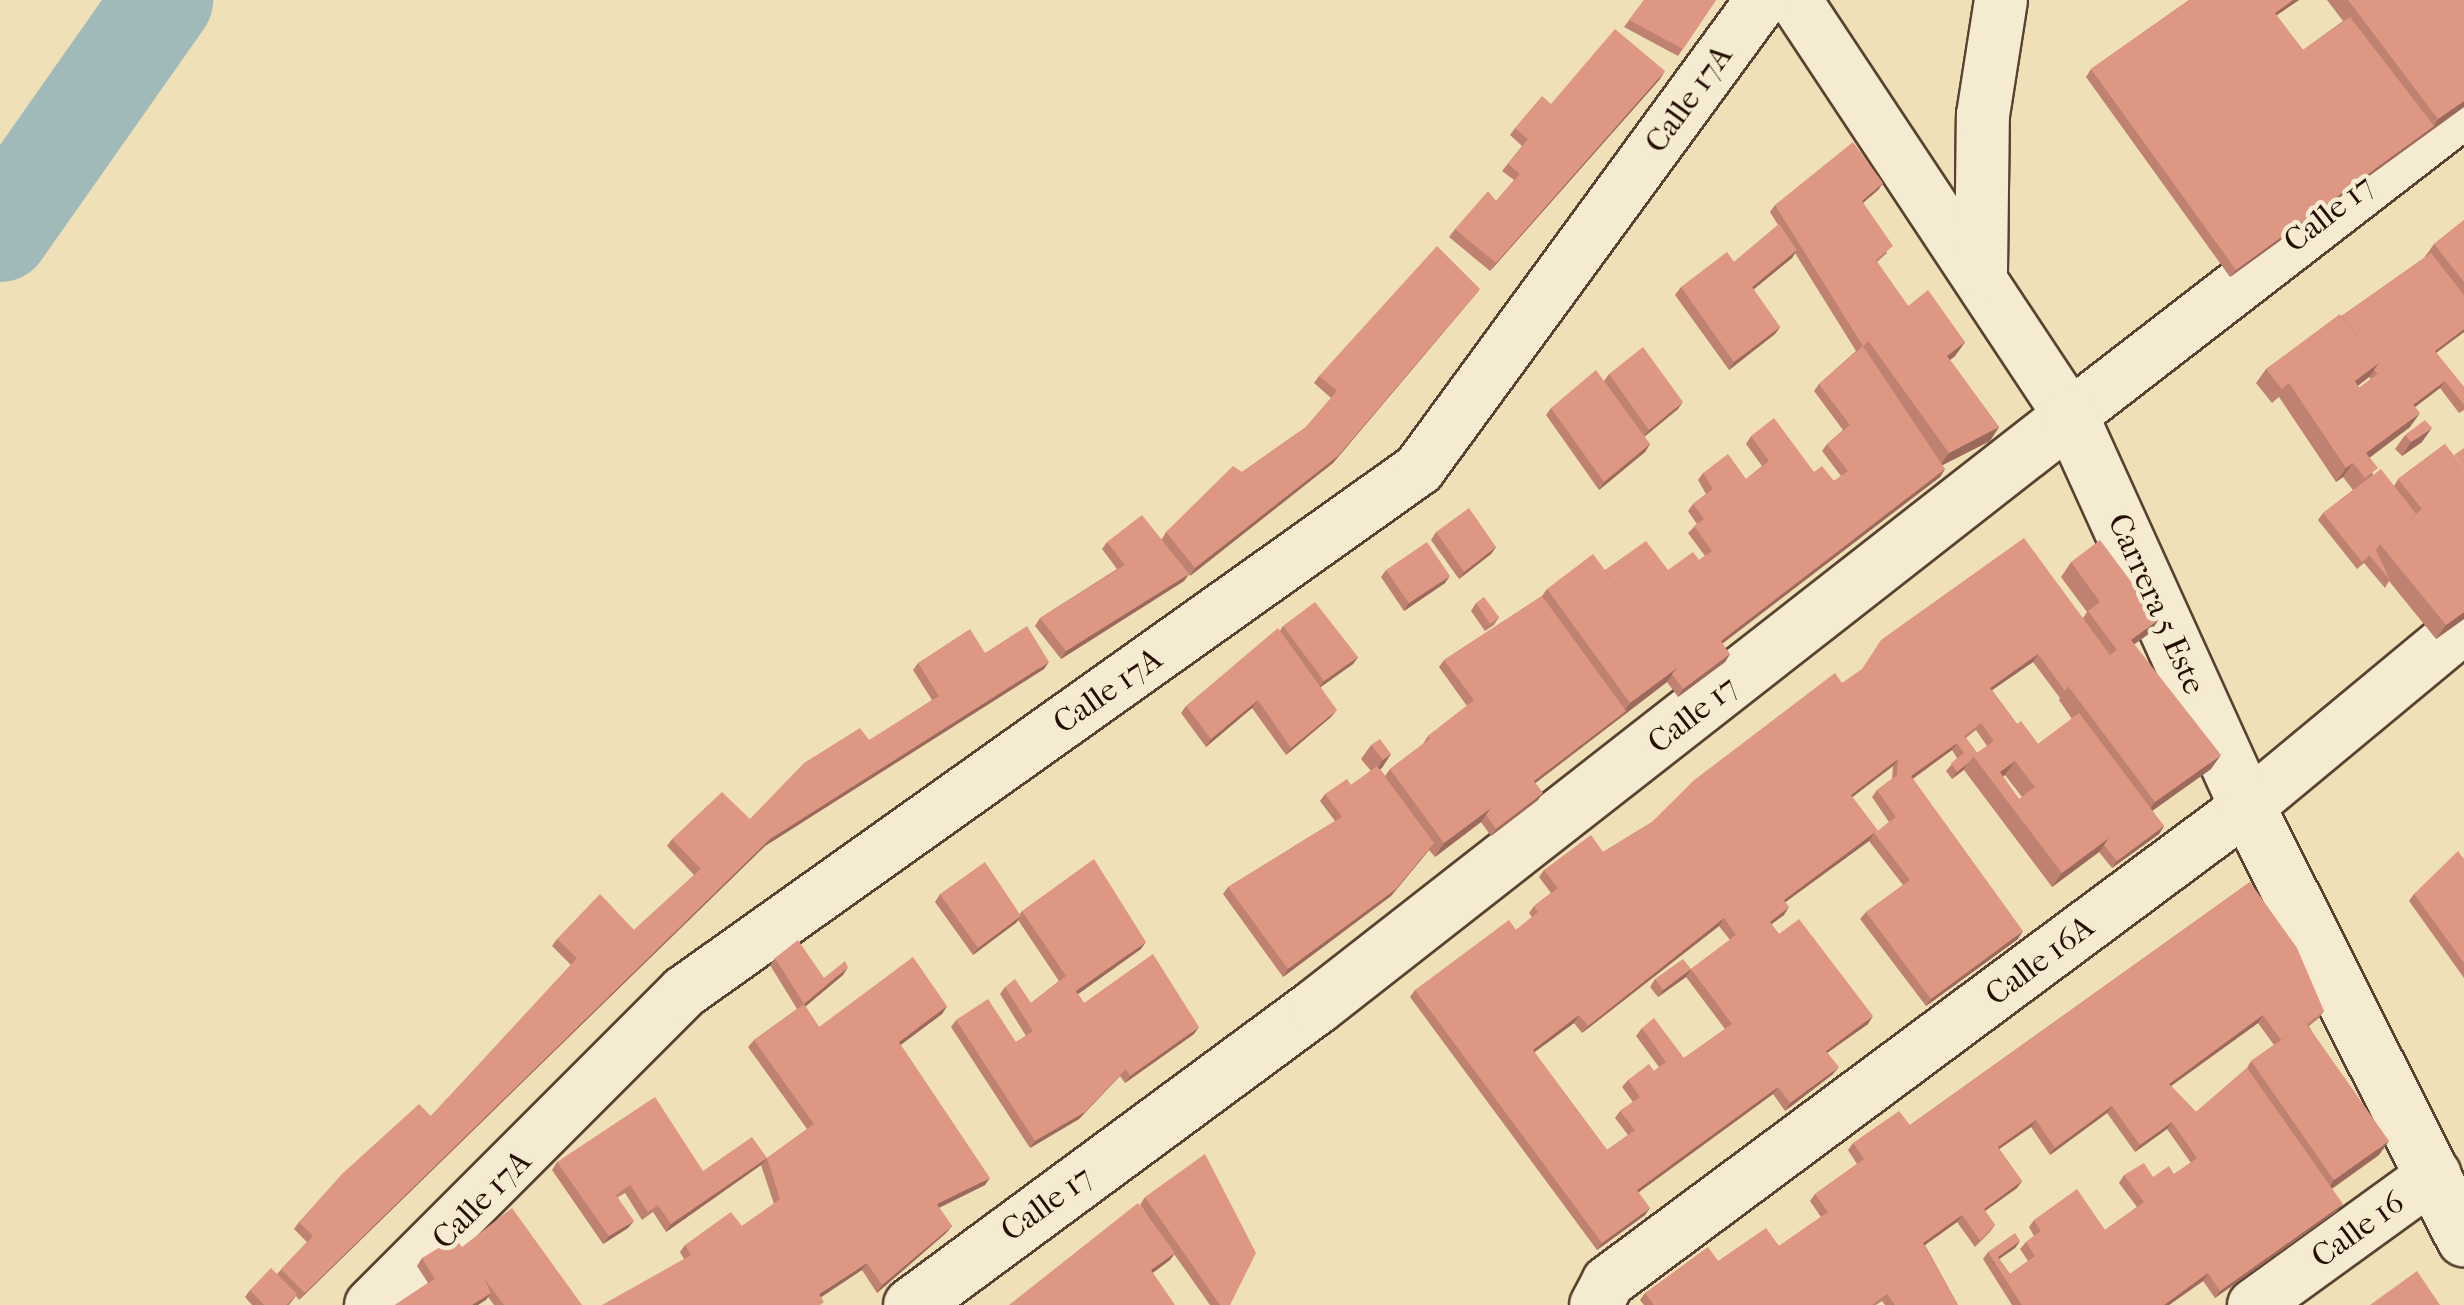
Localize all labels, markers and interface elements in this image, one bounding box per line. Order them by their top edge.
street label: Calle 17A [1637,38,1741,160]
street label: Calle 17 [2276,167,2382,261]
street label: Carrera 5 Este [2099,508,2213,700]
street label: Calle 17A [1046,640,1170,742]
street label: Calle 17 [1640,668,1746,762]
street label: Calle 16A [1978,908,2102,1014]
street label: Calle 17A [425,1143,539,1257]
street label: Calle 17 [994,1158,1100,1250]
street label: Calle 16 [2304,1184,2412,1276]

